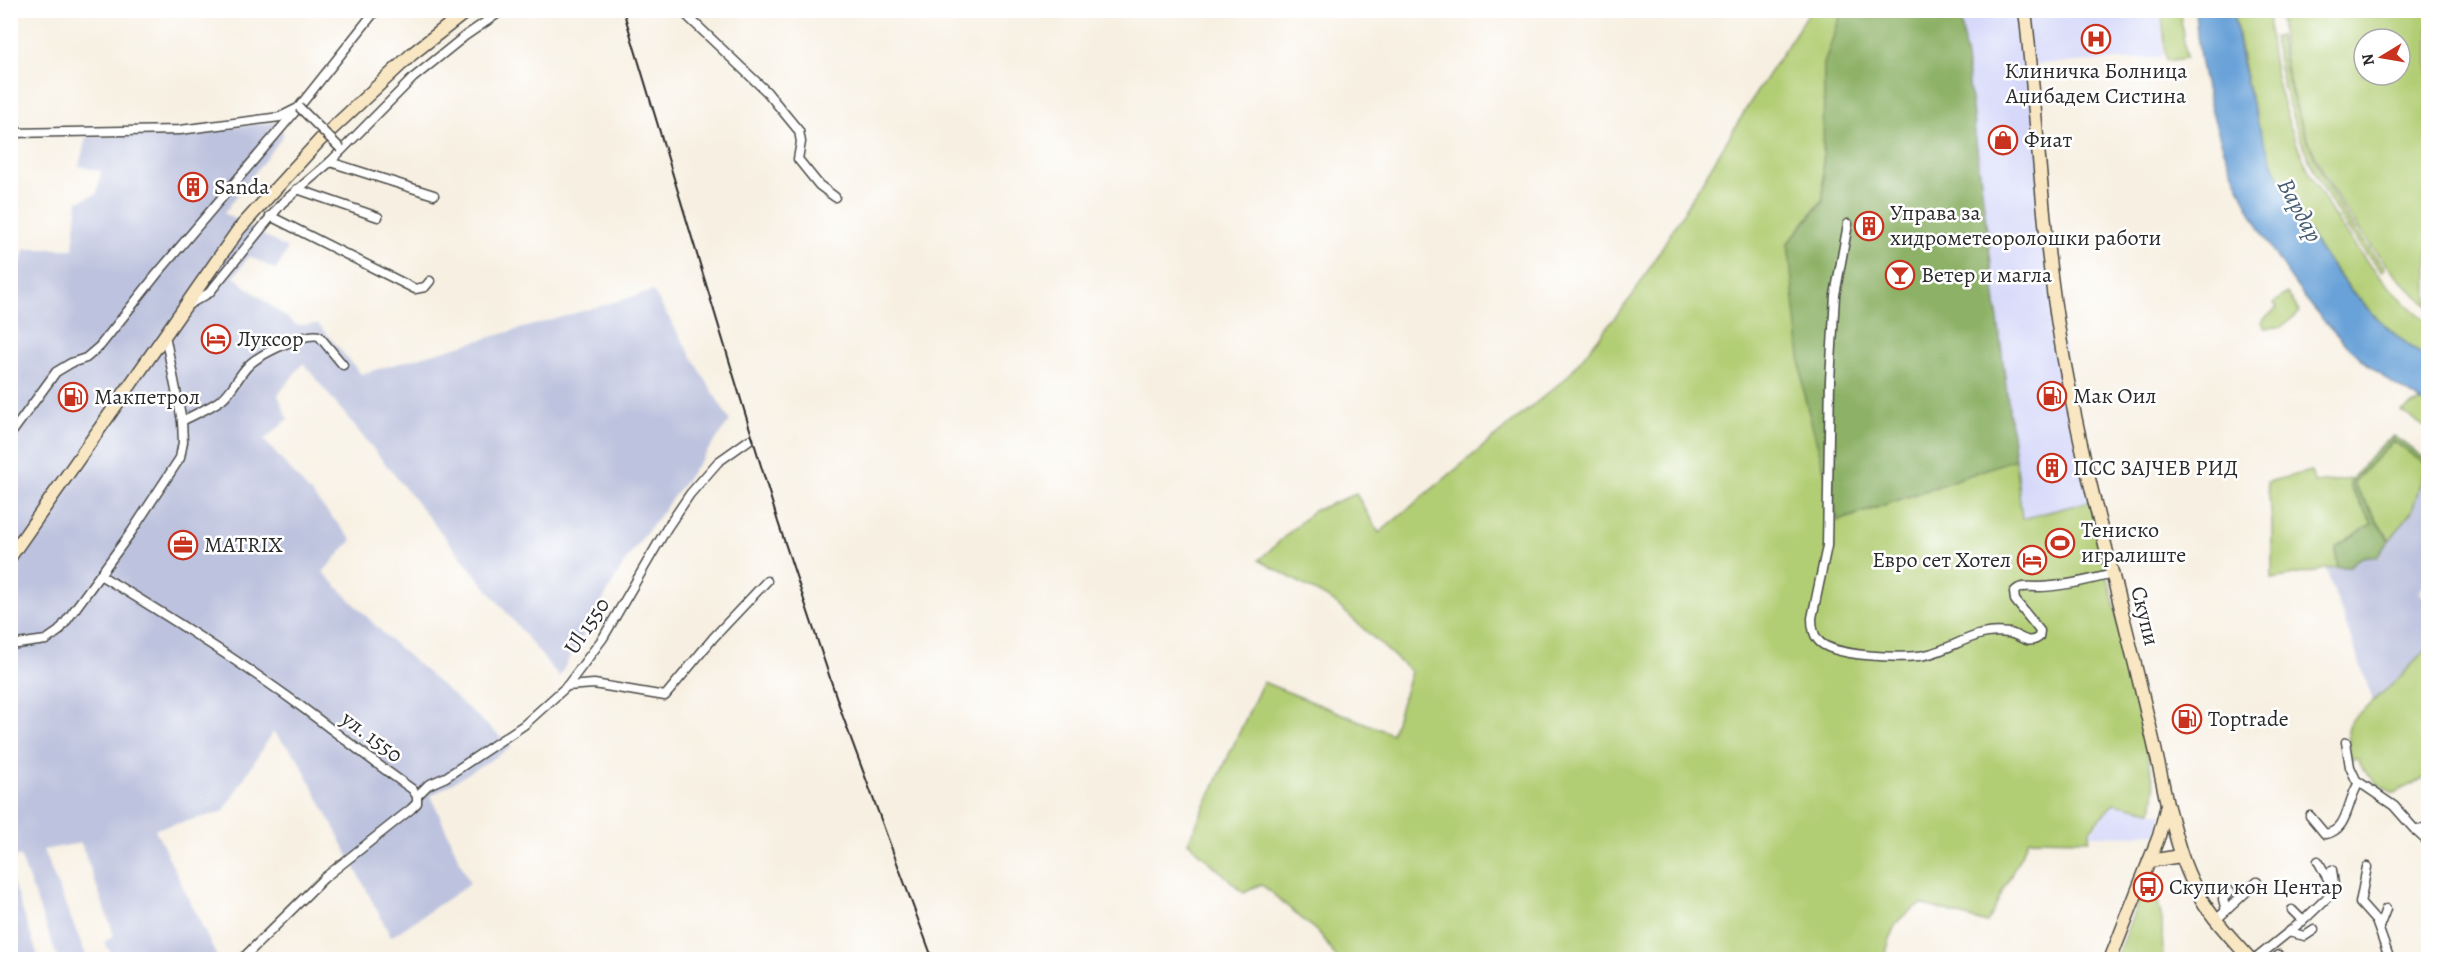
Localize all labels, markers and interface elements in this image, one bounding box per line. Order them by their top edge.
hospital icon: Клиничка Болница Аџибадем Систина [2080,23,2112,55]
north arrow [2352,27,2412,87]
text: N [2356,52,2380,67]
place label: Клиничка Болница Аџибадем Систина [2005,56,2188,111]
shop icon: Фиат [1987,124,2019,156]
place label: Фиат [2024,125,2073,155]
building icon: Sanda [177,171,209,203]
place label: Sanda [214,172,270,202]
water label: Вардар [2270,172,2330,248]
place label: Управа за хидрометеоролошки работи [1890,198,2161,253]
building icon: Управа за хидрометеоролошки работи [1853,210,1885,242]
bar icon: Ветер и магла [1884,259,1916,291]
place label: Ветер и магла [1921,260,2053,290]
hotel icon: Луксор [200,323,232,355]
place label: Луксор [237,324,304,354]
fuel station icon: Мак Оил [2036,380,2068,412]
fuel station icon: Макпетрол [57,381,89,413]
place label: Мак Оил [2073,381,2156,411]
place label: Макпетрол [94,382,200,412]
building icon: ПСС ЗАЈЧЕВ РИД [2036,452,2068,484]
place label: ПСС ЗАЈЧЕВ РИД [2073,453,2238,483]
place label: Тениско игралиште [2081,515,2186,570]
sports icon: Тениско игралиште [2044,527,2076,559]
office icon: MATRIX [167,529,199,561]
place label: MATRIX [204,530,283,560]
hotel icon: Евро сет Хотел [2016,544,2048,576]
place label: Евро сет Хотел [1872,545,2011,575]
street label: Скупи [2123,583,2167,649]
street label: Ul 1550 [557,592,617,660]
street label: ул. 1550 [334,703,409,770]
fuel station icon: Toptrade [2171,703,2203,735]
place label: Toptrade [2208,704,2289,734]
bus stop icon: Скупи кон Центар [2132,871,2164,903]
place label: Скупи кон Центар [2169,872,2343,902]

